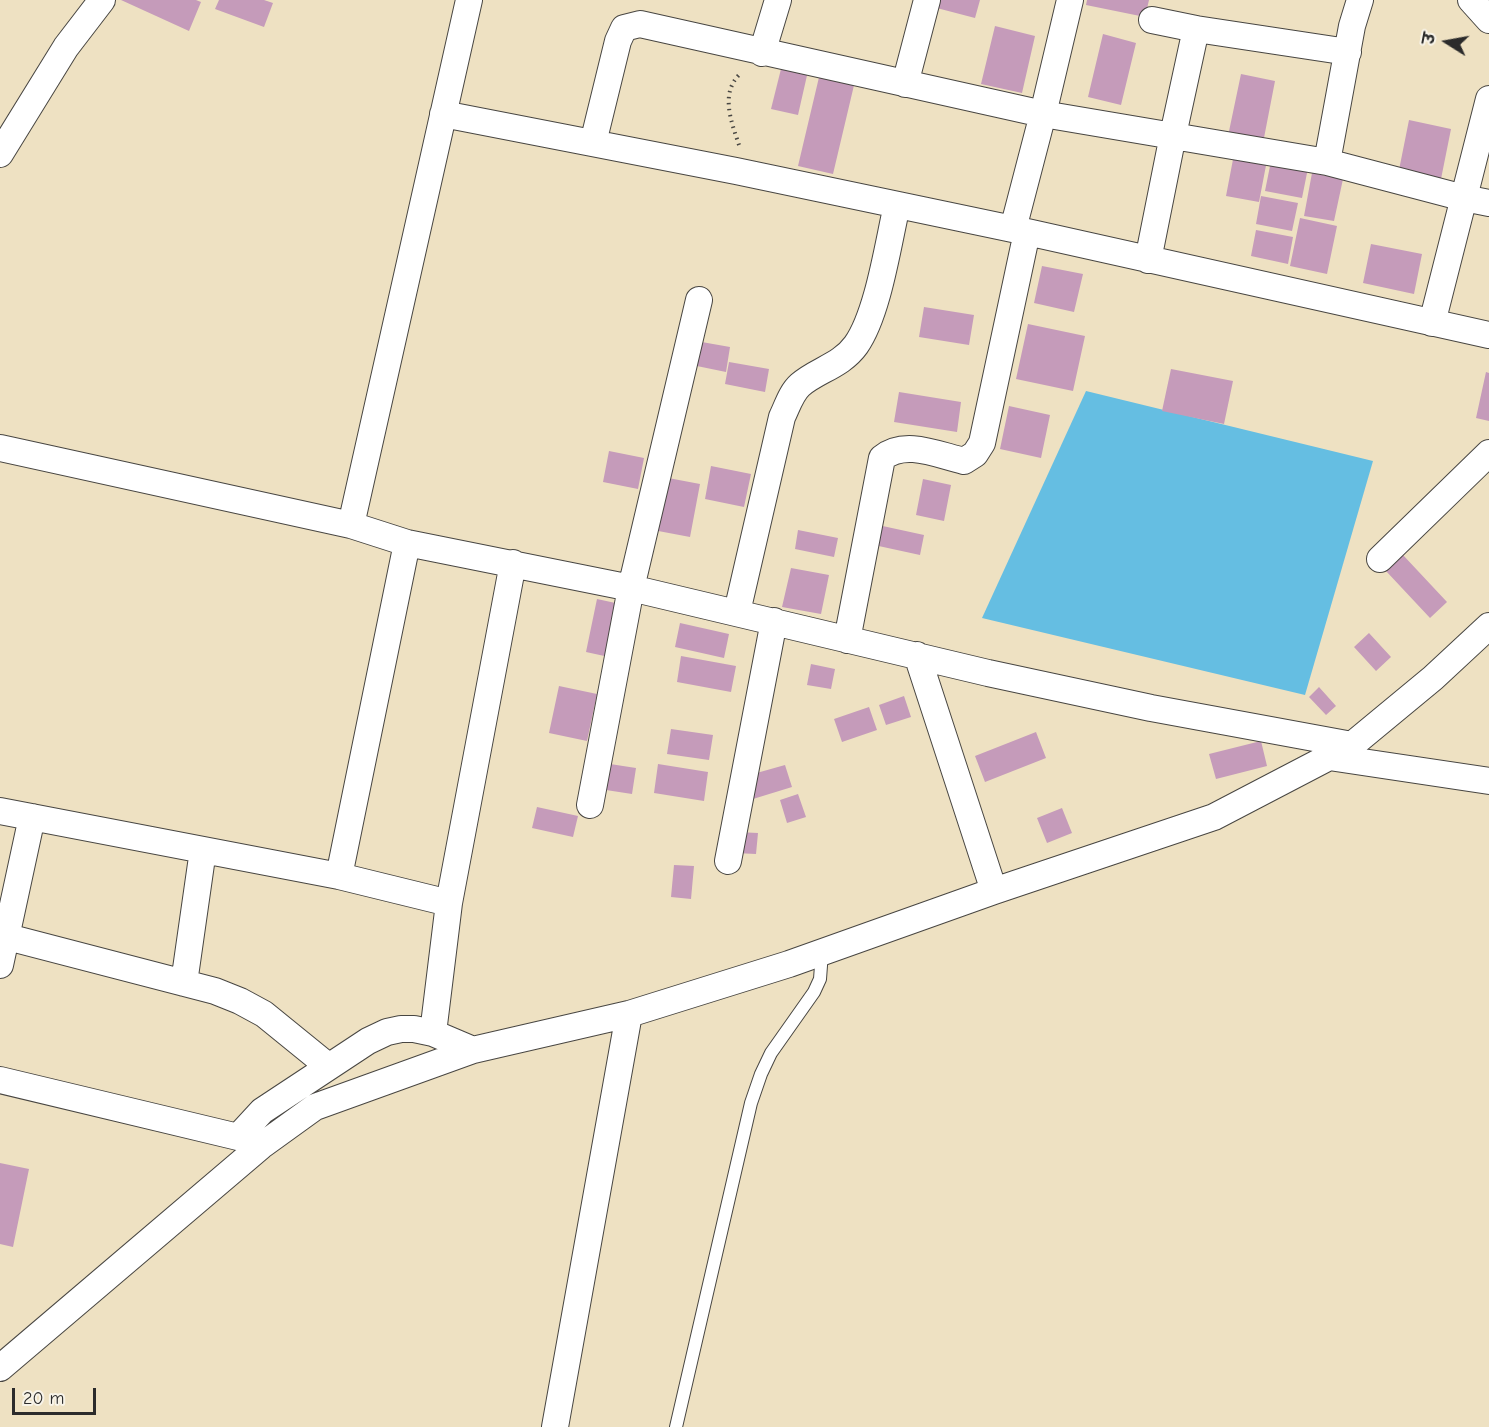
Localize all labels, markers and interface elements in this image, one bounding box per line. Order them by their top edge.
north arrow [1417,12,1477,72]
text: उ [1419,32,1439,46]
scale bar [15,1376,99,1414]
text: 20 m [23,1388,64,1409]

